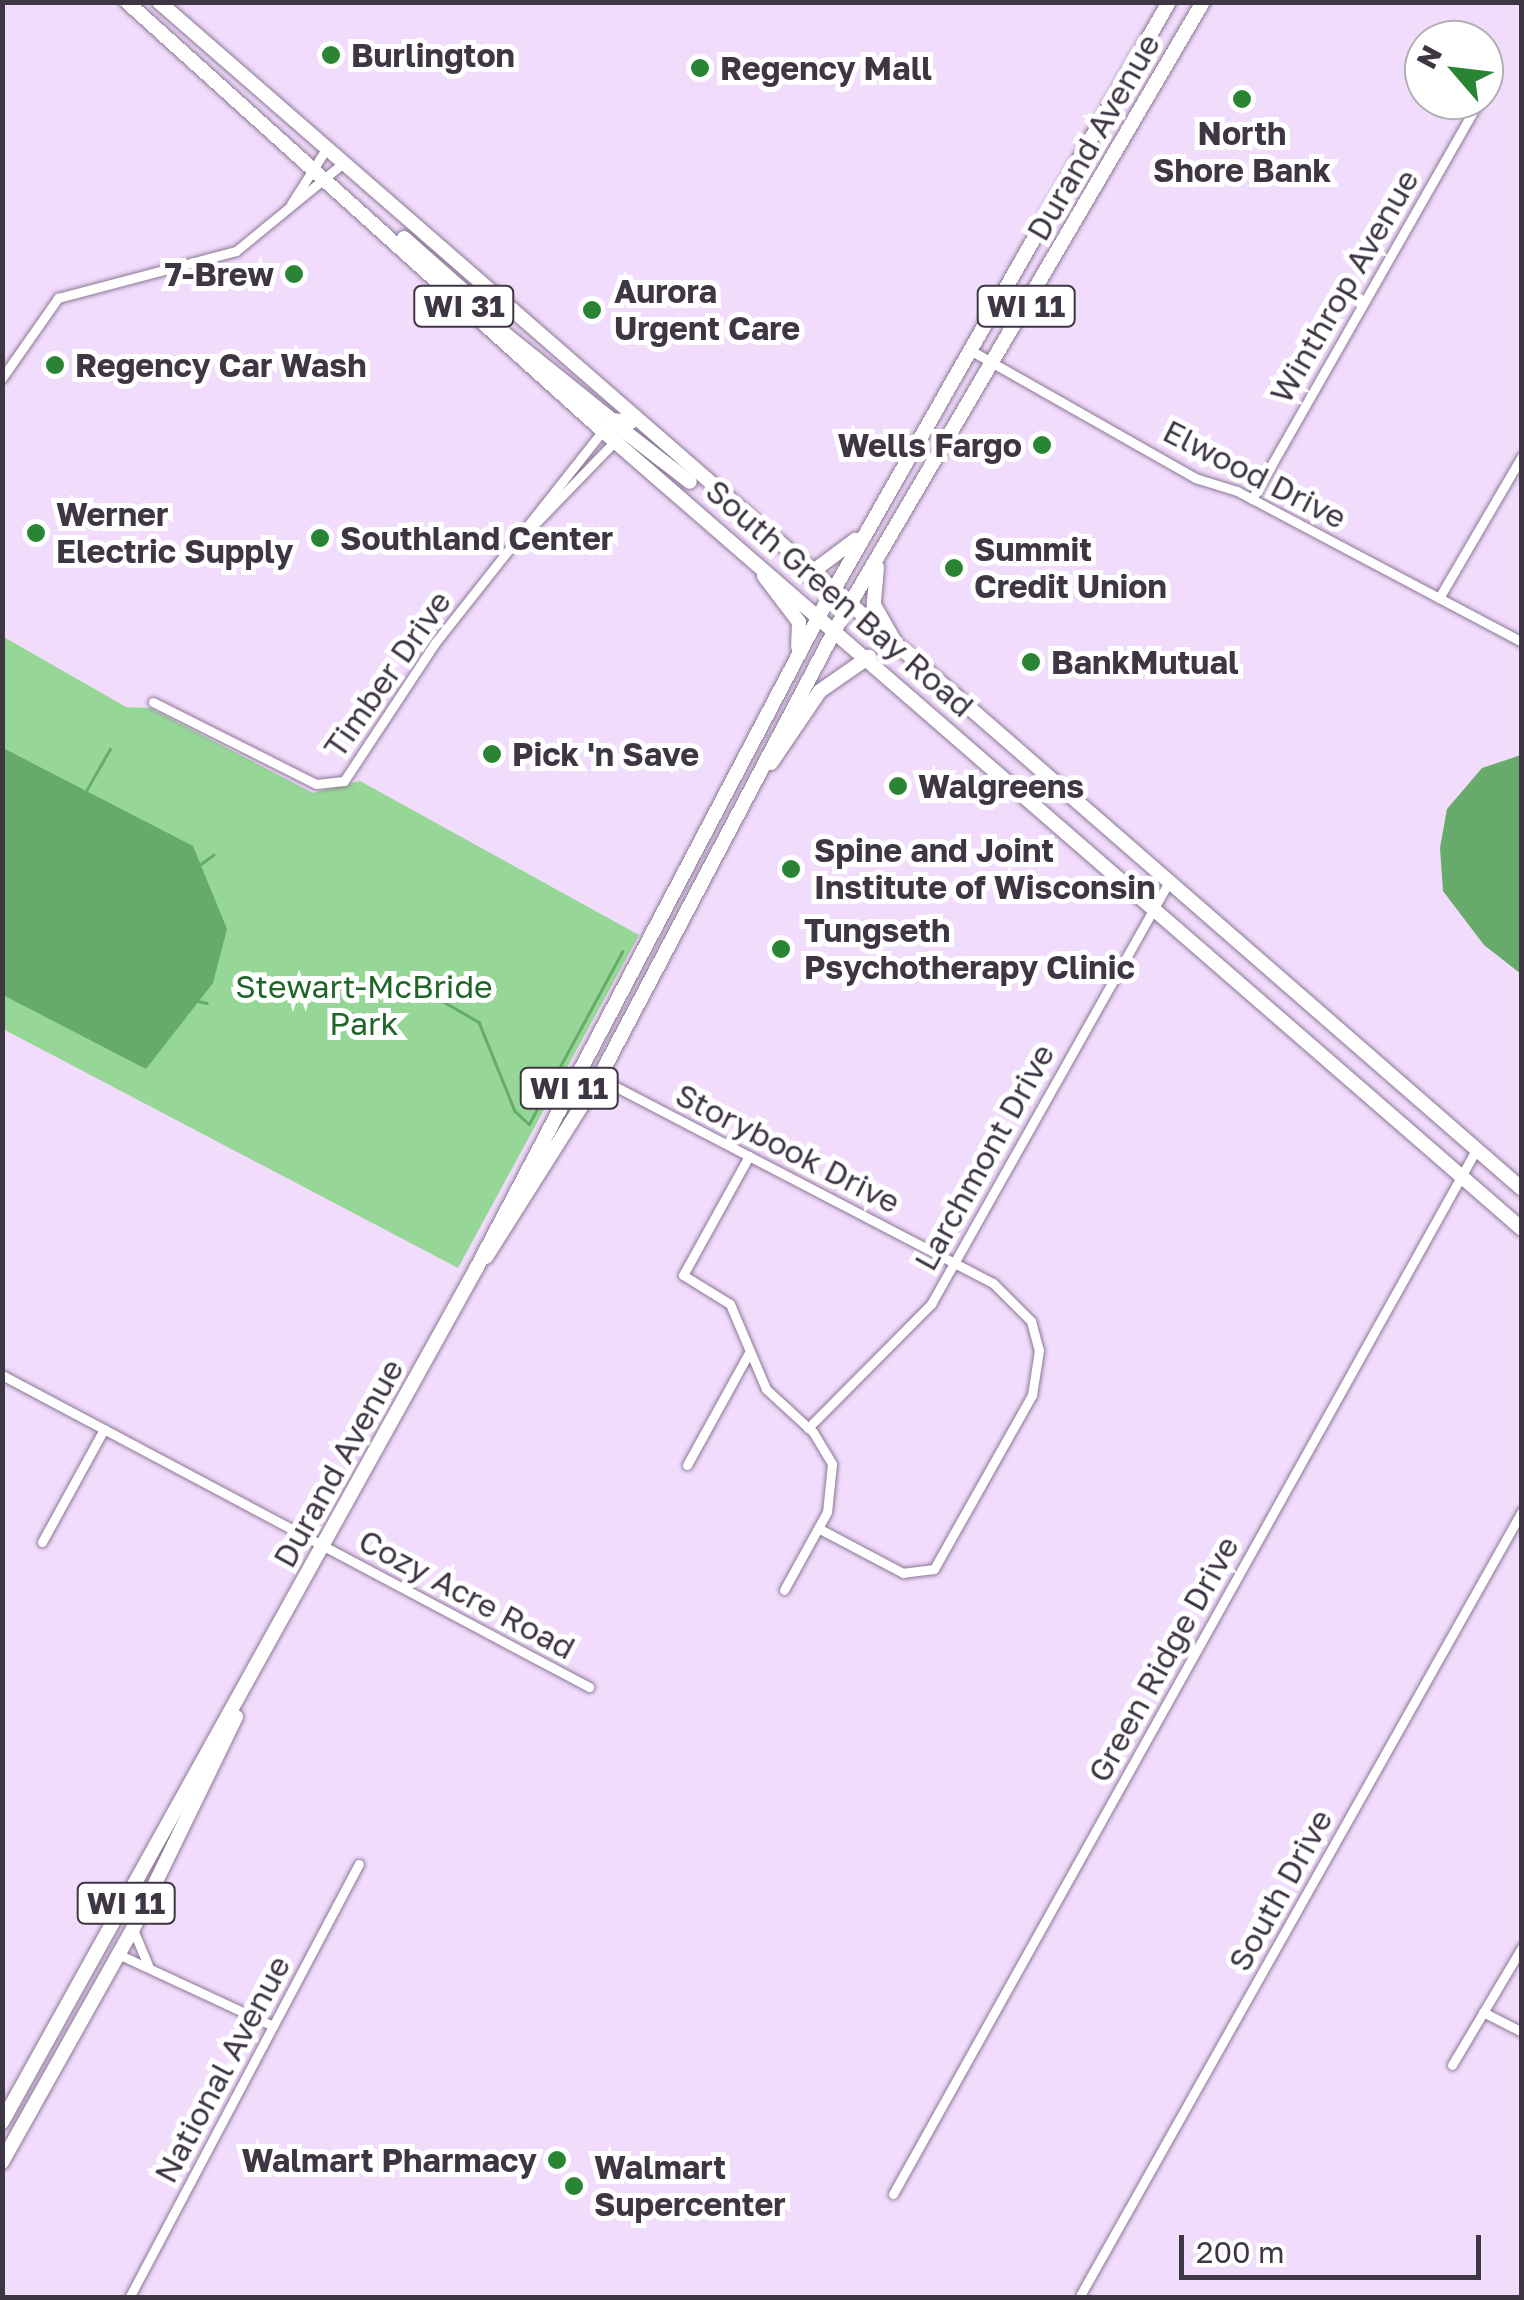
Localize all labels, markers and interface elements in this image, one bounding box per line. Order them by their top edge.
north arrow [1404,20,1504,120]
street label: Durand Avenue [1018,27,1168,247]
place label: Burlington [351,36,515,74]
text: N [1409,39,1448,74]
marker: Burlington [320,44,342,66]
place label: Regency Mall [720,49,932,87]
marker: Regency Mall [689,57,711,79]
marker: North Shore Bank [1231,88,1253,110]
place label: North Shore Bank [1153,115,1331,190]
street label: Winthrop Avenue [1262,162,1426,410]
place label: 7-Brew [165,255,274,293]
marker: 7-Brew [283,263,305,285]
place label: Aurora Urgent Care [614,273,800,348]
road number: WI 31 [412,281,516,331]
road number: WI 11 [976,281,1076,331]
marker: Aurora Urgent Care [579,297,605,323]
place label: Regency Car Wash [75,346,367,384]
marker: Regency Car Wash [44,354,66,376]
street label: Elwood Drive [1157,411,1353,537]
place label: Wells Fargo [838,426,1022,464]
marker: Wells Fargo [1031,434,1053,456]
street label: South Green Bay Road [698,471,982,725]
place label: Werner Electric Supply [56,496,293,571]
place label: Southland Center [340,519,613,557]
marker: Werner Electric Supply [25,522,47,544]
marker: Southland Center [309,527,331,549]
place label: Summit Credit Union [974,531,1167,606]
marker: Summit Credit Union [943,557,965,579]
street label: Timber Drive [315,583,459,765]
place label: BankMutual [1051,643,1239,681]
marker: BankMutual [1020,651,1042,673]
place label: Pick 'n Save [512,735,699,773]
marker: Pick 'n Save [481,743,503,765]
place label: Walgreens [918,767,1084,805]
marker: Walgreens [887,775,909,797]
place label: Spine and Joint Institute of Wisconsin [814,832,1155,907]
marker: Spine and Joint Institute of Wisconsin [778,856,804,882]
place label: Tungseth Psychotherapy Clinic [804,912,1135,987]
marker: Tungseth Psychotherapy Clinic [768,936,794,962]
park label: Stewart-McBride Park [235,968,493,1043]
street label: Larchmont Drive [906,1037,1062,1277]
road number: WI 11 [519,1063,619,1113]
street label: Storybook Drive [669,1075,907,1221]
street label: Durand Avenue [265,1352,411,1574]
street label: Cozy Acre Road [352,1521,582,1667]
street label: Green Ridge Drive [1080,1529,1246,1789]
street label: South Drive [1220,1802,1340,1978]
road number: WI 11 [76,1878,176,1928]
street label: National Avenue [146,1949,298,2189]
place label: Walmart Pharmacy [241,2141,537,2179]
marker: Walmart Pharmacy [546,2149,568,2171]
place label: Walmart Supercenter [594,2149,786,2224]
marker: Walmart Supercenter [563,2175,585,2197]
scale bar [1184,2215,1486,2277]
text: 200 m [1196,2234,1285,2270]

